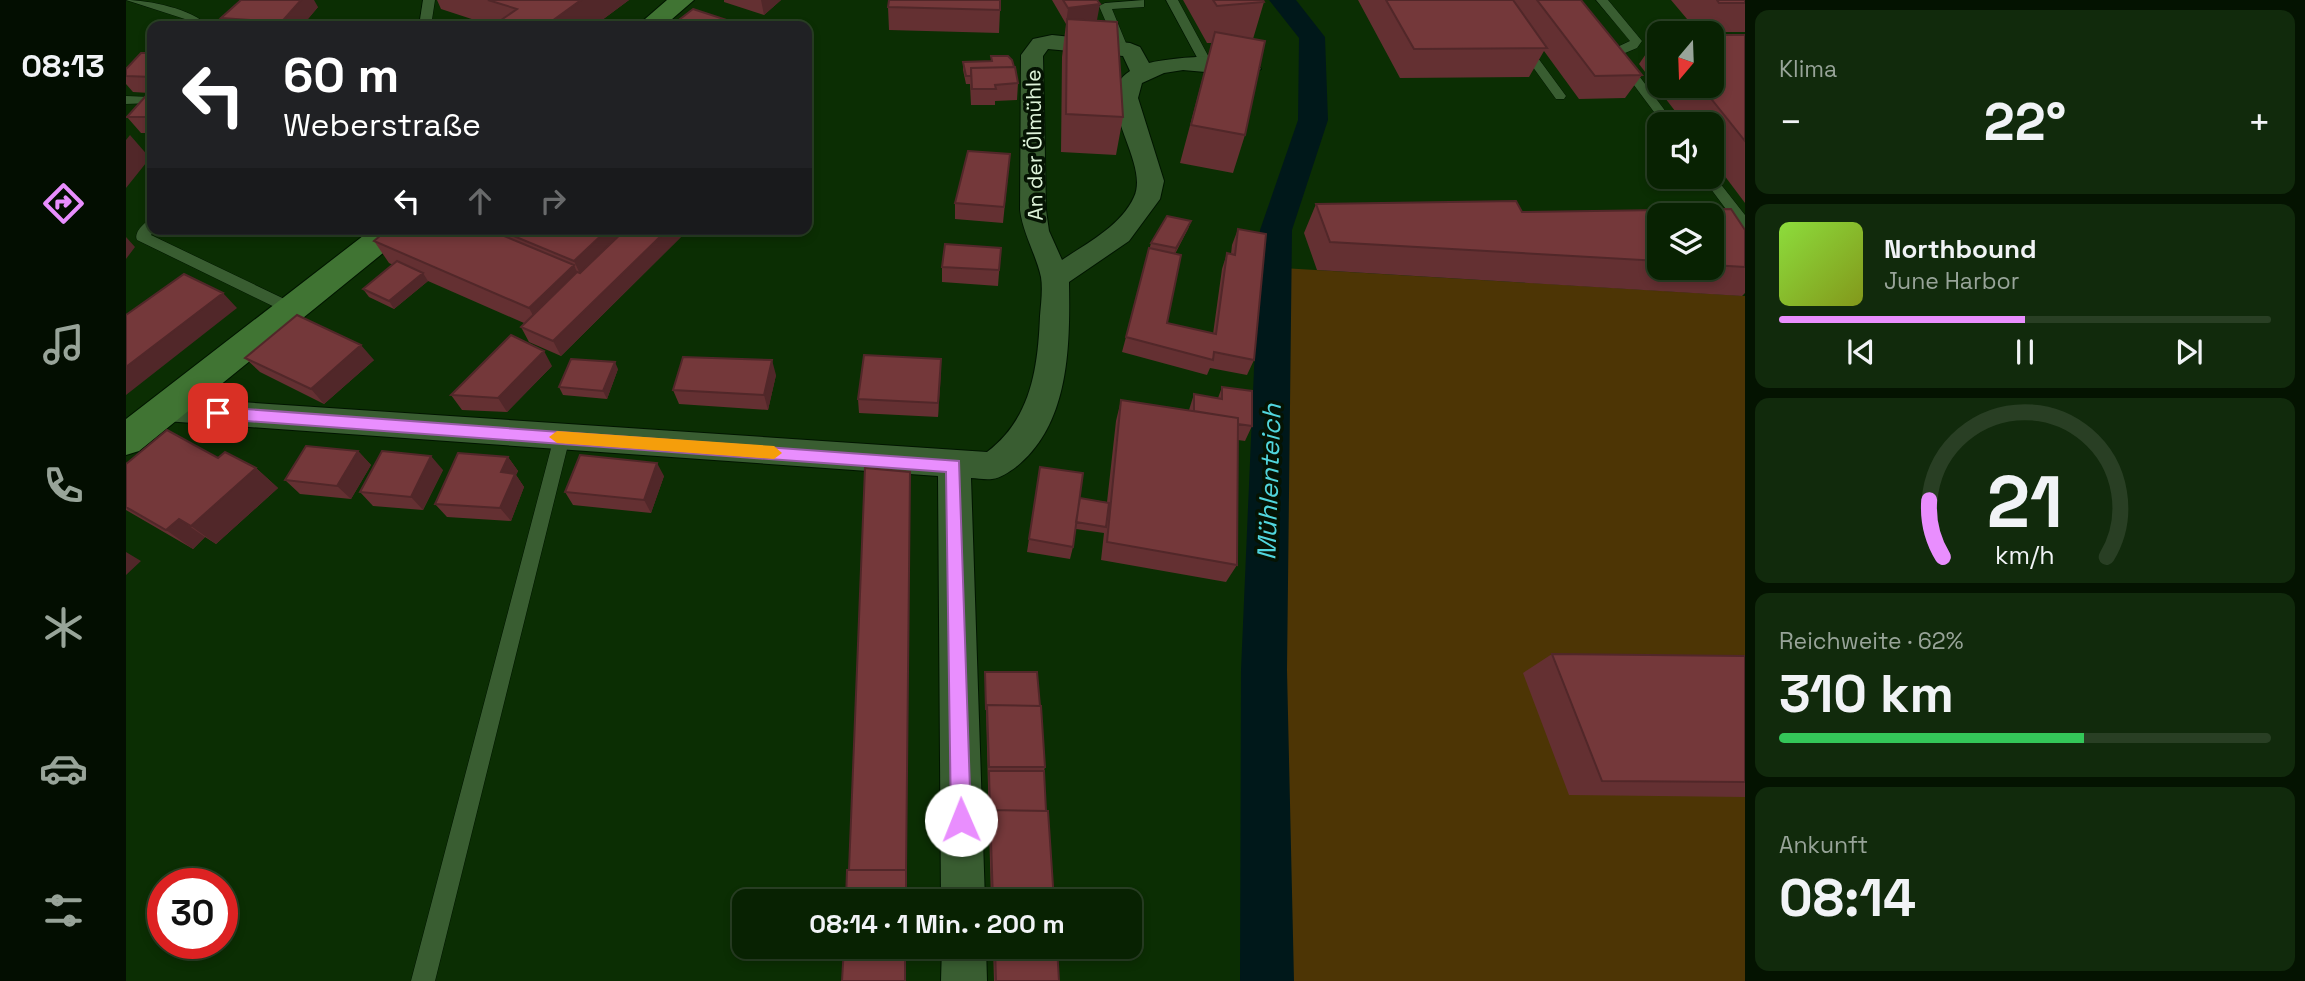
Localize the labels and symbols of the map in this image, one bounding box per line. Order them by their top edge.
north arrow [1647,21,1724,98]
street label: An der Ölmühle [1019,69,1049,221]
pin [188,383,248,443]
water label: Mühlenteich [1249,402,1289,561]
position arrow [924,783,998,857]
speed limit sign: 30 [147,868,238,959]

